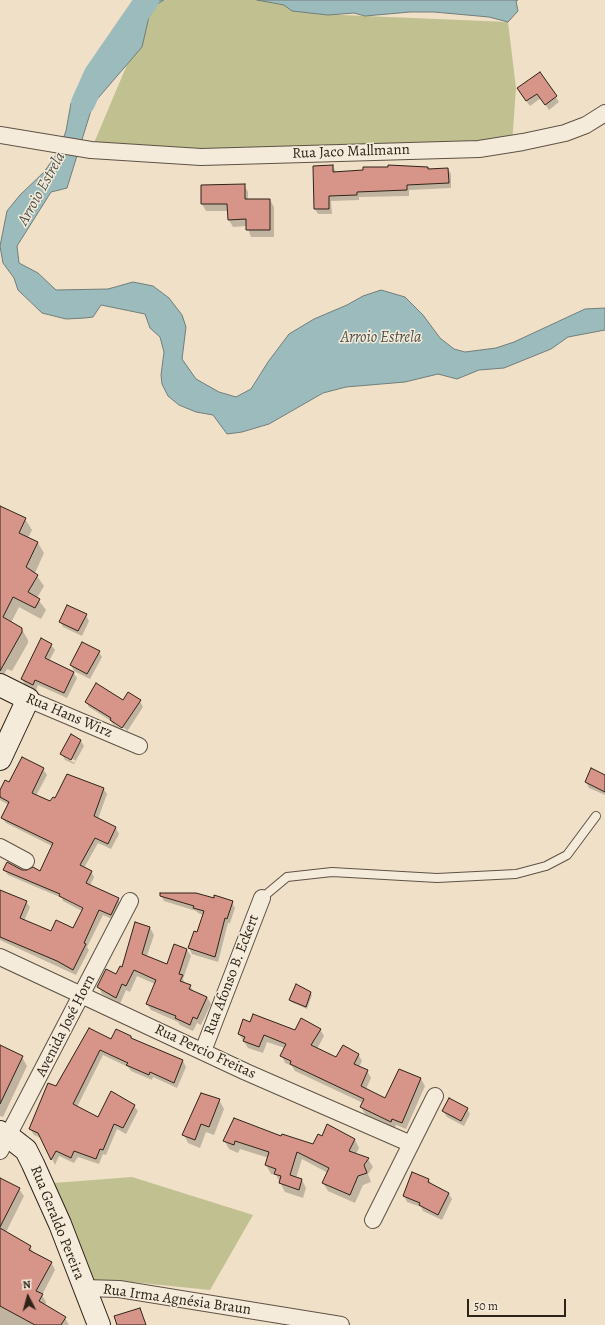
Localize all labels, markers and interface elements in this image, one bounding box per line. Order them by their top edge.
street label: Rua Jaco Mallmann [292,141,410,163]
water label: Arroio Estrela [14,149,70,229]
water label: Arroio Estrela [341,328,421,348]
street label: Rua Hans Wirz [23,690,115,742]
street label: Rua Afonso B. Eckert [201,912,263,1038]
street label: Avenida José Horn [33,972,99,1080]
street label: Rua Percio Freitas [152,1021,258,1083]
street label: Rua Geraldo Pereira [26,1163,88,1283]
north arrow [8,1277,48,1317]
text: N [22,1277,31,1292]
street label: Rua Irma Agnésia Braun [102,1281,252,1319]
scale bar [469,1291,568,1317]
text: 50 m [474,1298,498,1314]

